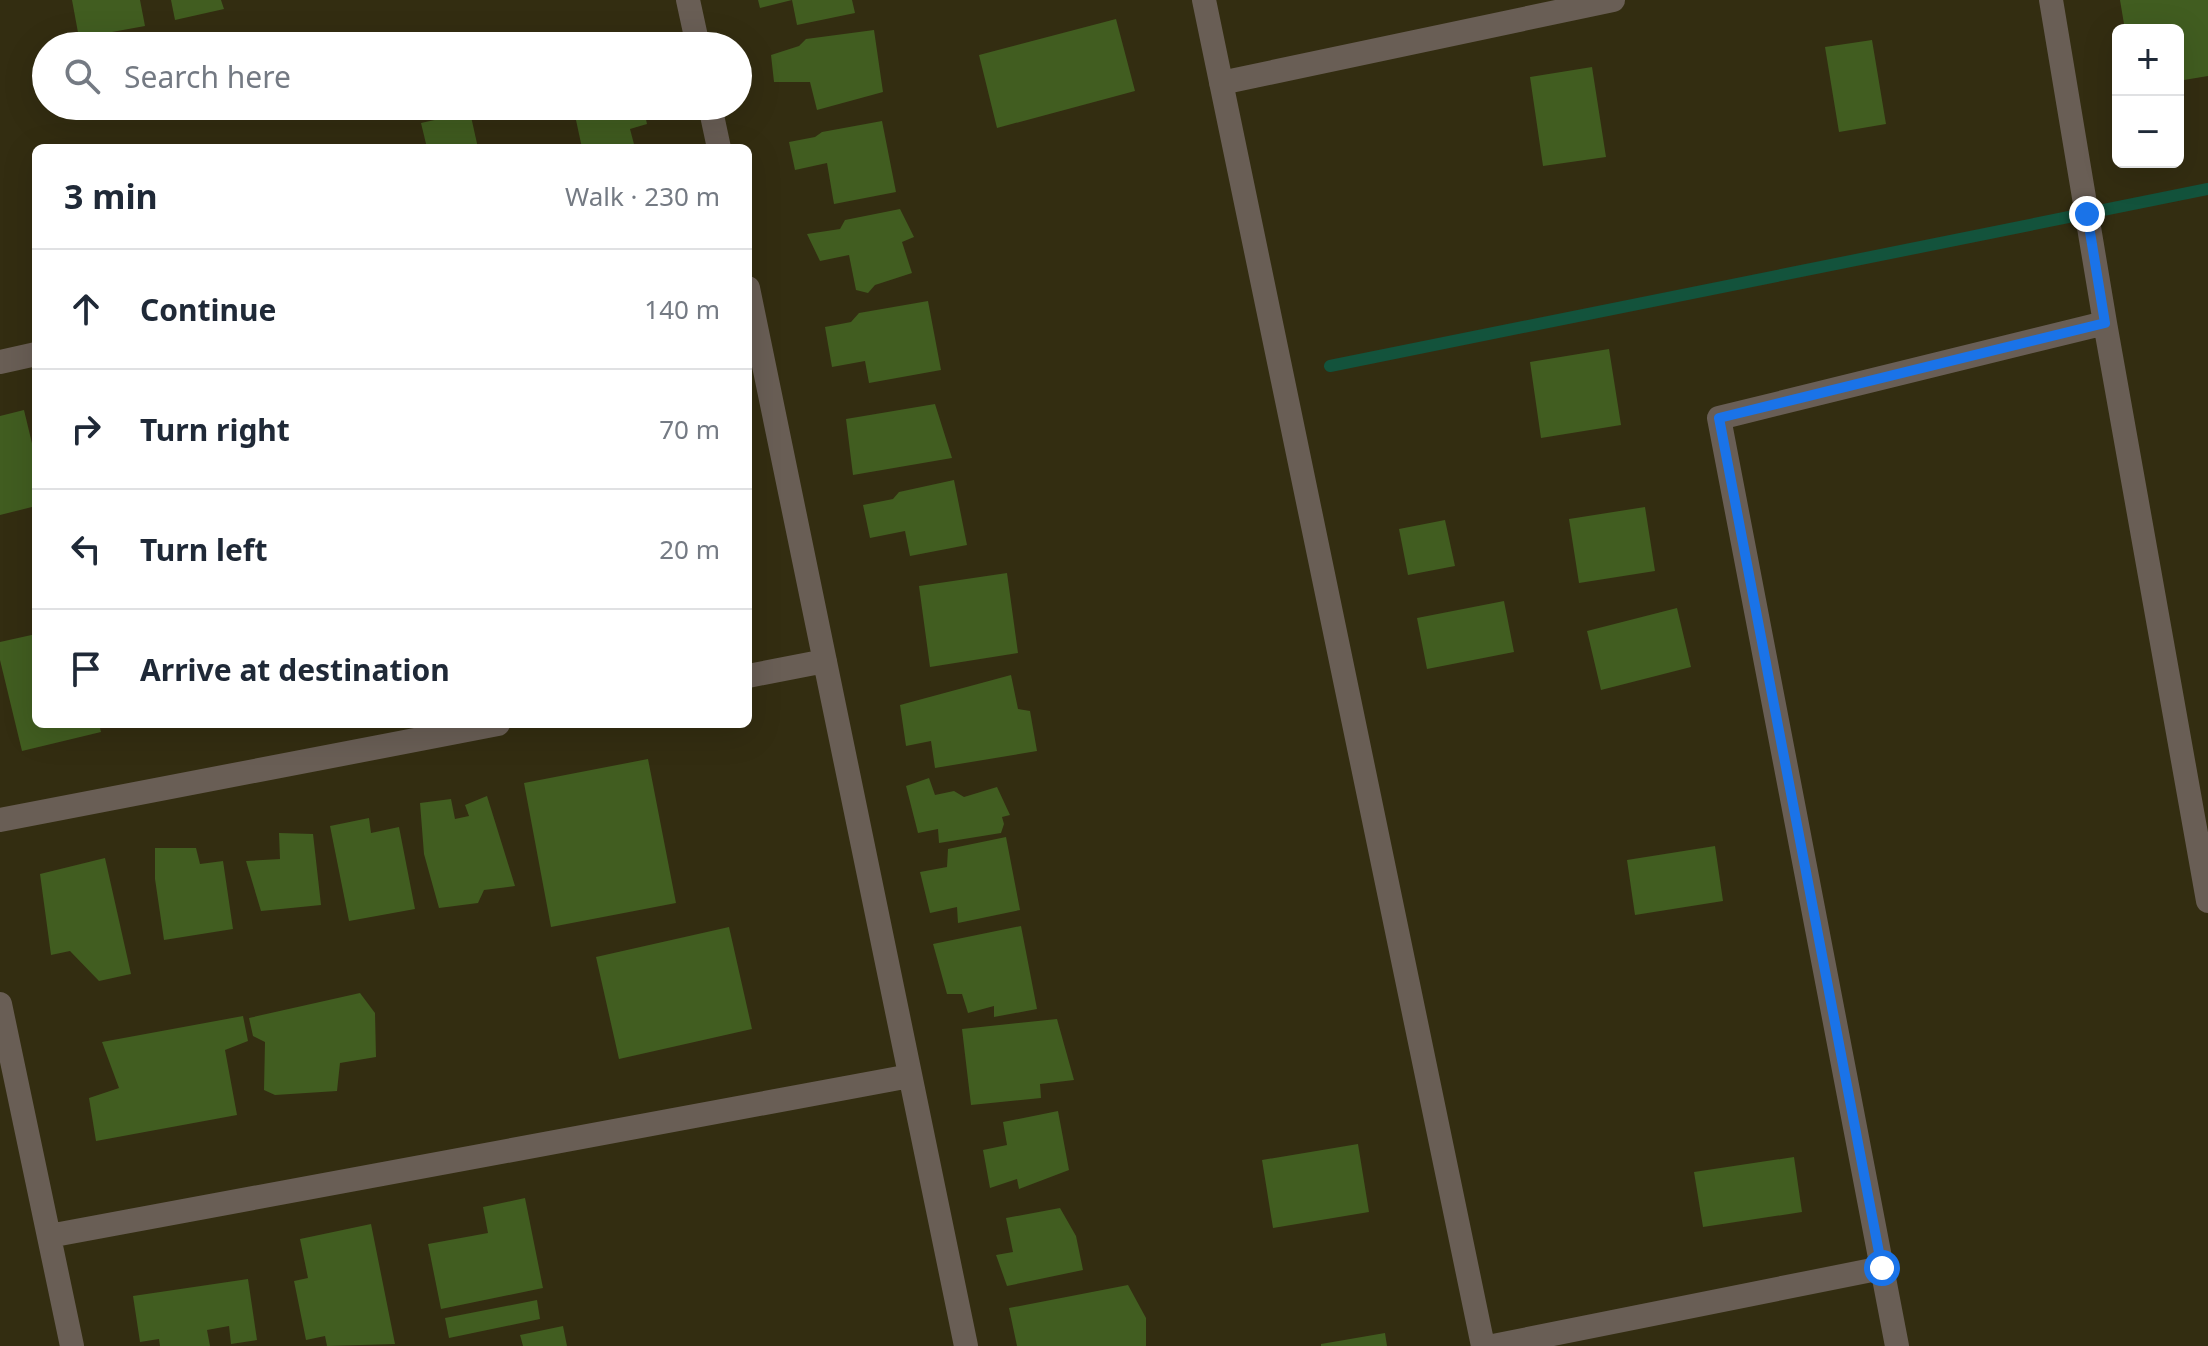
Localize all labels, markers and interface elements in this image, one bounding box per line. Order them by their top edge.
map controls [2112,24,2184,168]
button: + [2112,24,2184,96]
search box [32,32,752,120]
icon: search [60,54,104,98]
text: Search here [124,56,291,97]
button: − [2112,96,2184,168]
text: 3 min [64,173,158,219]
text: Walk · 230 m [565,178,720,214]
route end [2069,196,2105,232]
icon: ahead [64,287,108,331]
text: Continue [140,289,276,330]
text: 140 m [644,291,720,327]
icon: right [64,407,108,451]
text: Turn right [140,409,290,450]
text: 70 m [659,411,720,447]
icon: left [64,527,108,571]
text: Turn left [140,529,268,570]
text: 20 m [659,531,720,567]
icon: arrive [64,647,108,691]
text: Arrive at destination [140,649,450,690]
route start [1864,1250,1900,1286]

